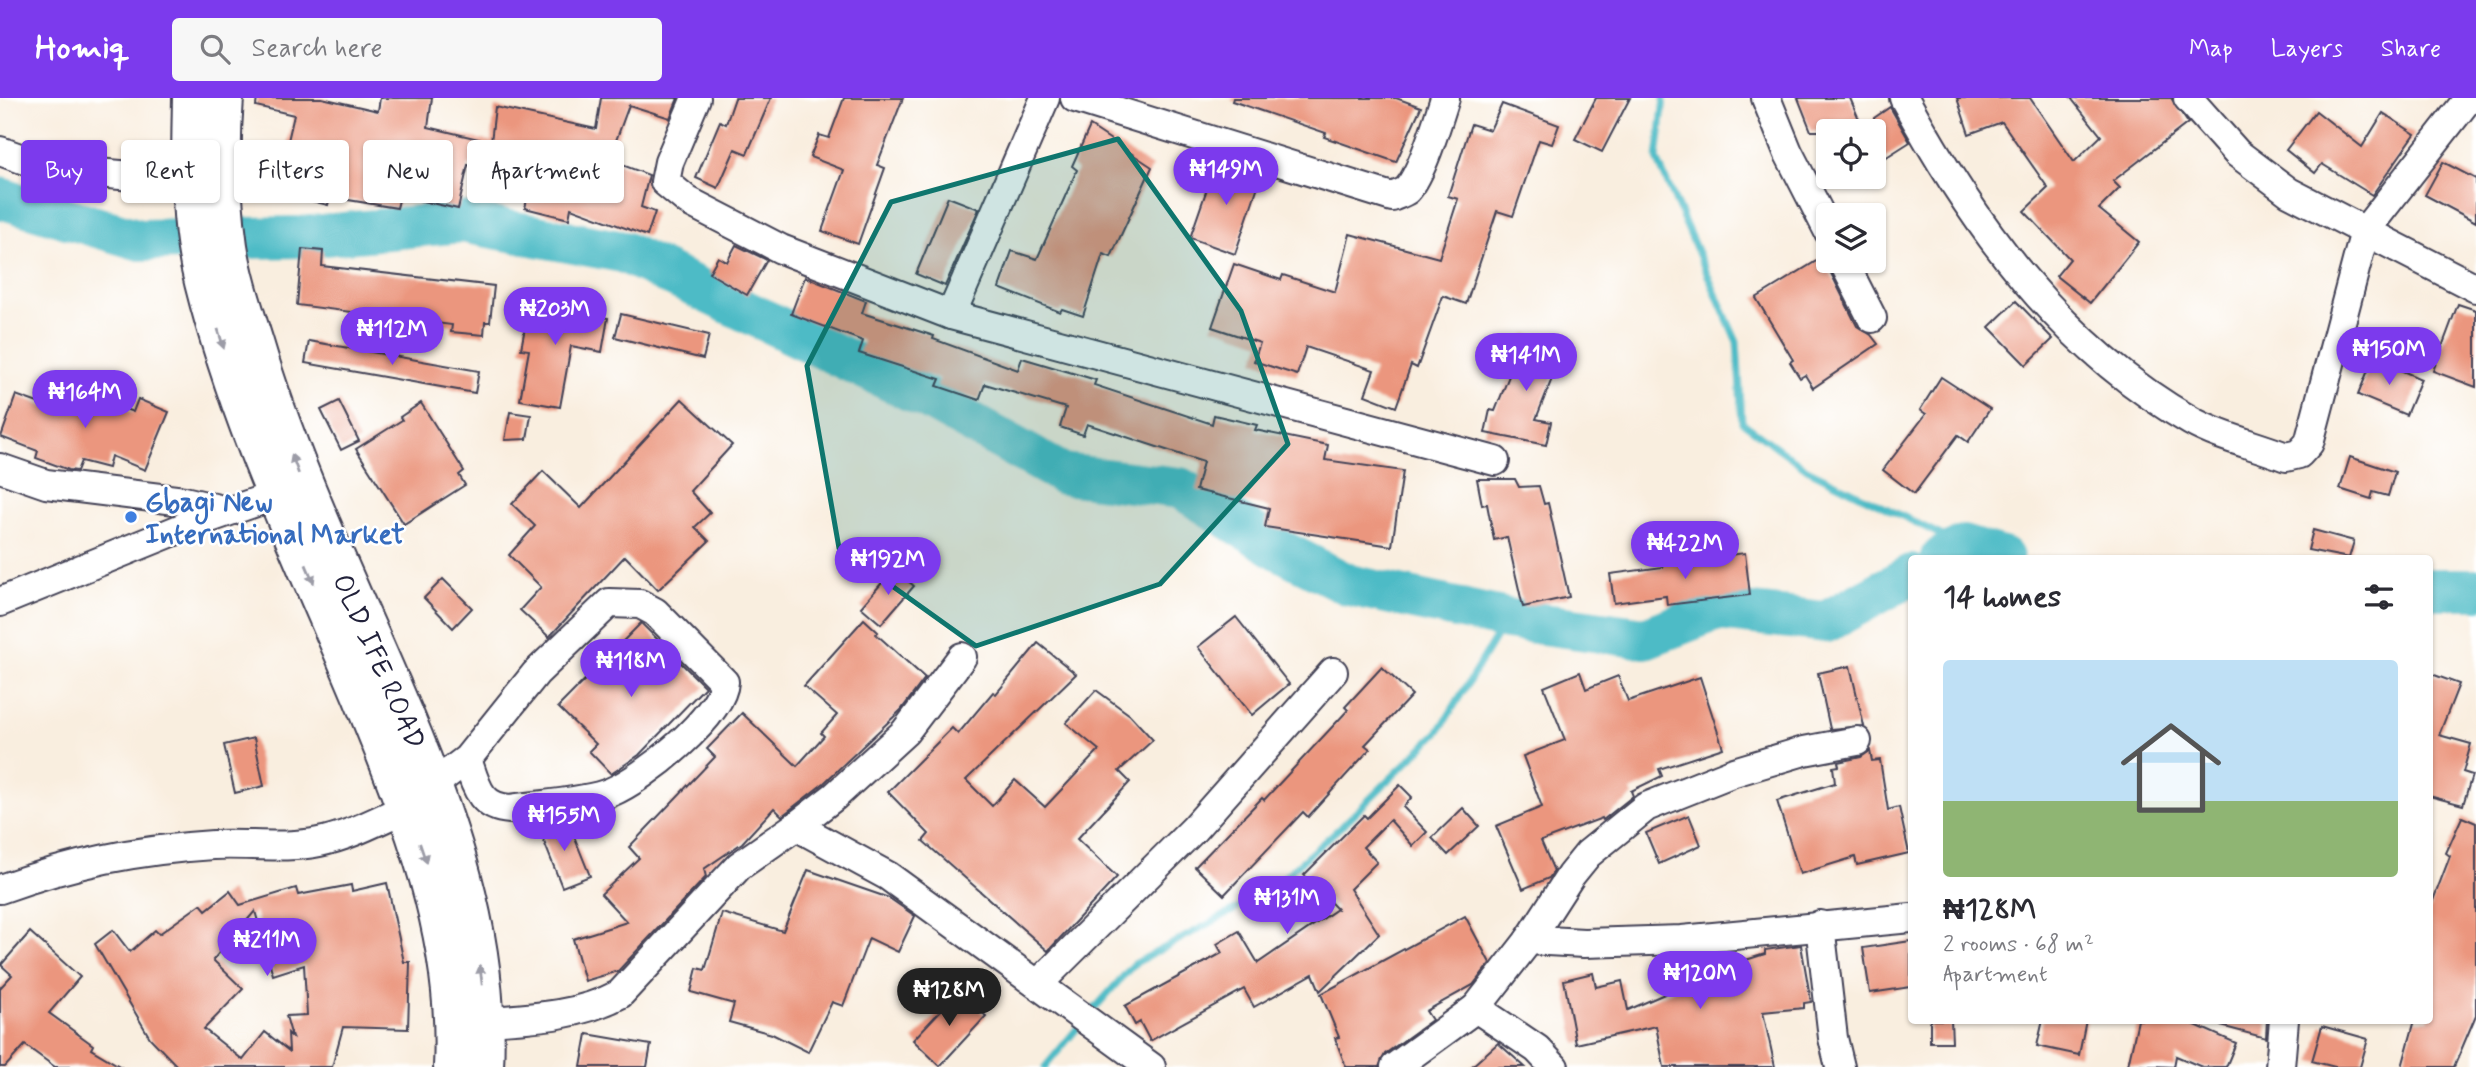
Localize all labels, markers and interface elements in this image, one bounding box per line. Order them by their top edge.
search box [172,18,662,81]
text: Homiq [35,27,130,71]
icon: search [196,30,234,68]
text: Search here [252,32,382,66]
text: Map [2189,34,2233,65]
text: Layers [2271,34,2343,65]
text: Share [2381,34,2441,65]
map controls [1816,119,1886,273]
button: locate [1816,119,1886,189]
chip: Buy [21,140,107,203]
chip: Rent [121,140,220,203]
chip: Filters [234,140,349,203]
chip: New [363,140,453,203]
chip: Apartment [467,140,624,203]
pin: ₦149M [1177,148,1275,207]
text: ₦149M [1189,155,1263,185]
button: layers [1816,203,1886,273]
pin: ₦203M [506,288,604,347]
text: ₦203M [520,295,590,325]
pin: ₦112M [343,308,441,367]
text: ₦112M [357,315,427,345]
one-way arrow [216,328,226,349]
pin: ₦150M [2340,328,2438,387]
pin: ₦141M [1477,334,1575,393]
text: ₦150M [2352,335,2426,365]
text: ₦141M [1491,341,1561,371]
pin: ₦164M [36,370,134,430]
text: ₦164M [48,378,122,408]
one-way arrow [289,453,300,474]
place label: Gbagi New International Market [145,485,404,554]
marker: Gbagi New International Market [123,509,139,525]
pin: ₦422M [1636,522,1734,581]
text: ₦422M [1647,529,1723,559]
pin: ₦192M [839,538,937,597]
text: ₦192M [851,545,925,575]
one-way arrow [304,564,316,584]
street label: OLD IFE ROAD [323,568,433,756]
text: 14 homes [1943,578,2061,617]
icon: filters [2360,578,2398,616]
pin: ₦118M [582,640,680,699]
text: ₦118M [596,647,666,677]
icon: home [2108,705,2234,831]
pin: ₦155M [515,794,613,853]
text: ₦155M [528,801,600,831]
one-way arrow [418,842,429,863]
pin: ₦131M [1238,876,1336,936]
text: ₦131M [1254,884,1320,914]
text: ₦128M [1943,891,2036,930]
pin: ₦211M [218,918,316,978]
text: ₦211M [234,926,300,956]
text: 2 rooms · 68 m² [1943,930,2094,960]
pin: ₦120M [1651,951,1749,1011]
text: ₦120M [1663,959,1737,989]
text: Apartment [1943,960,2048,990]
one-way arrow [476,963,487,985]
pin: ₦128M [900,968,998,1028]
text: ₦128M [913,976,985,1006]

